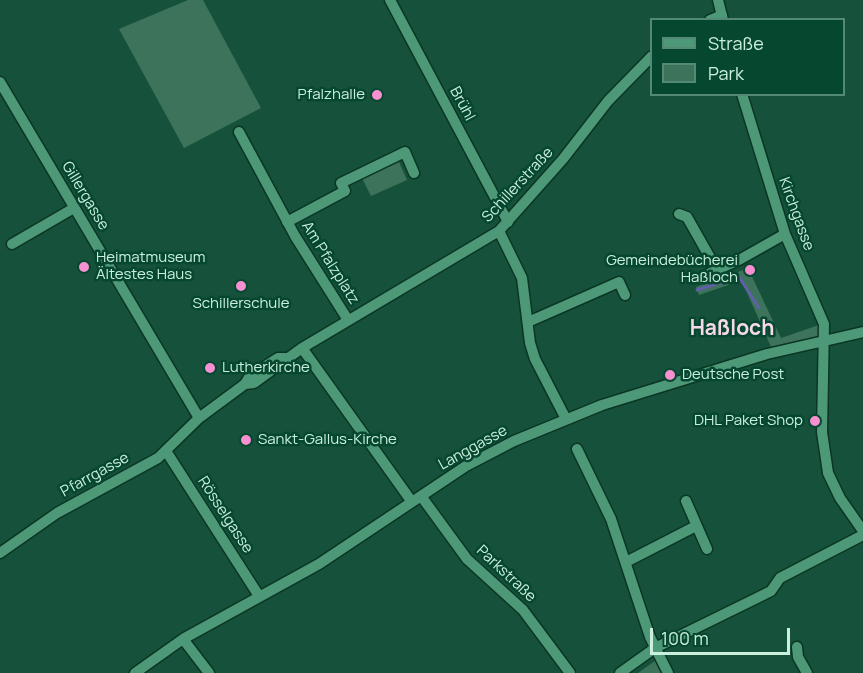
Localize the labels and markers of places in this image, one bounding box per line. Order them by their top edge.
place label: Pfalzhalle [297,86,365,104]
marker: Pfalzhalle [370,88,384,102]
place label: Heimatmuseum Ältestes Haus [96,249,205,284]
place label: Gemeindebücherei Haßloch [606,252,738,287]
marker: Heimatmuseum Ältestes Haus [77,260,91,274]
marker: Gemeindebücherei Haßloch [743,263,757,277]
marker: Schillerschule [234,279,248,293]
place label: Schillerschule [192,295,290,313]
place label: Lutherkirche [222,359,310,377]
marker: Lutherkirche [203,361,217,375]
place label: Deutsche Post [682,366,784,384]
marker: Deutsche Post [663,368,677,382]
place label: DHL Paket Shop [694,412,803,430]
marker: DHL Paket Shop [808,414,822,428]
place label: Sankt-Gallus-Kirche [258,431,397,449]
marker: Sankt-Gallus-Kirche [239,433,253,447]

